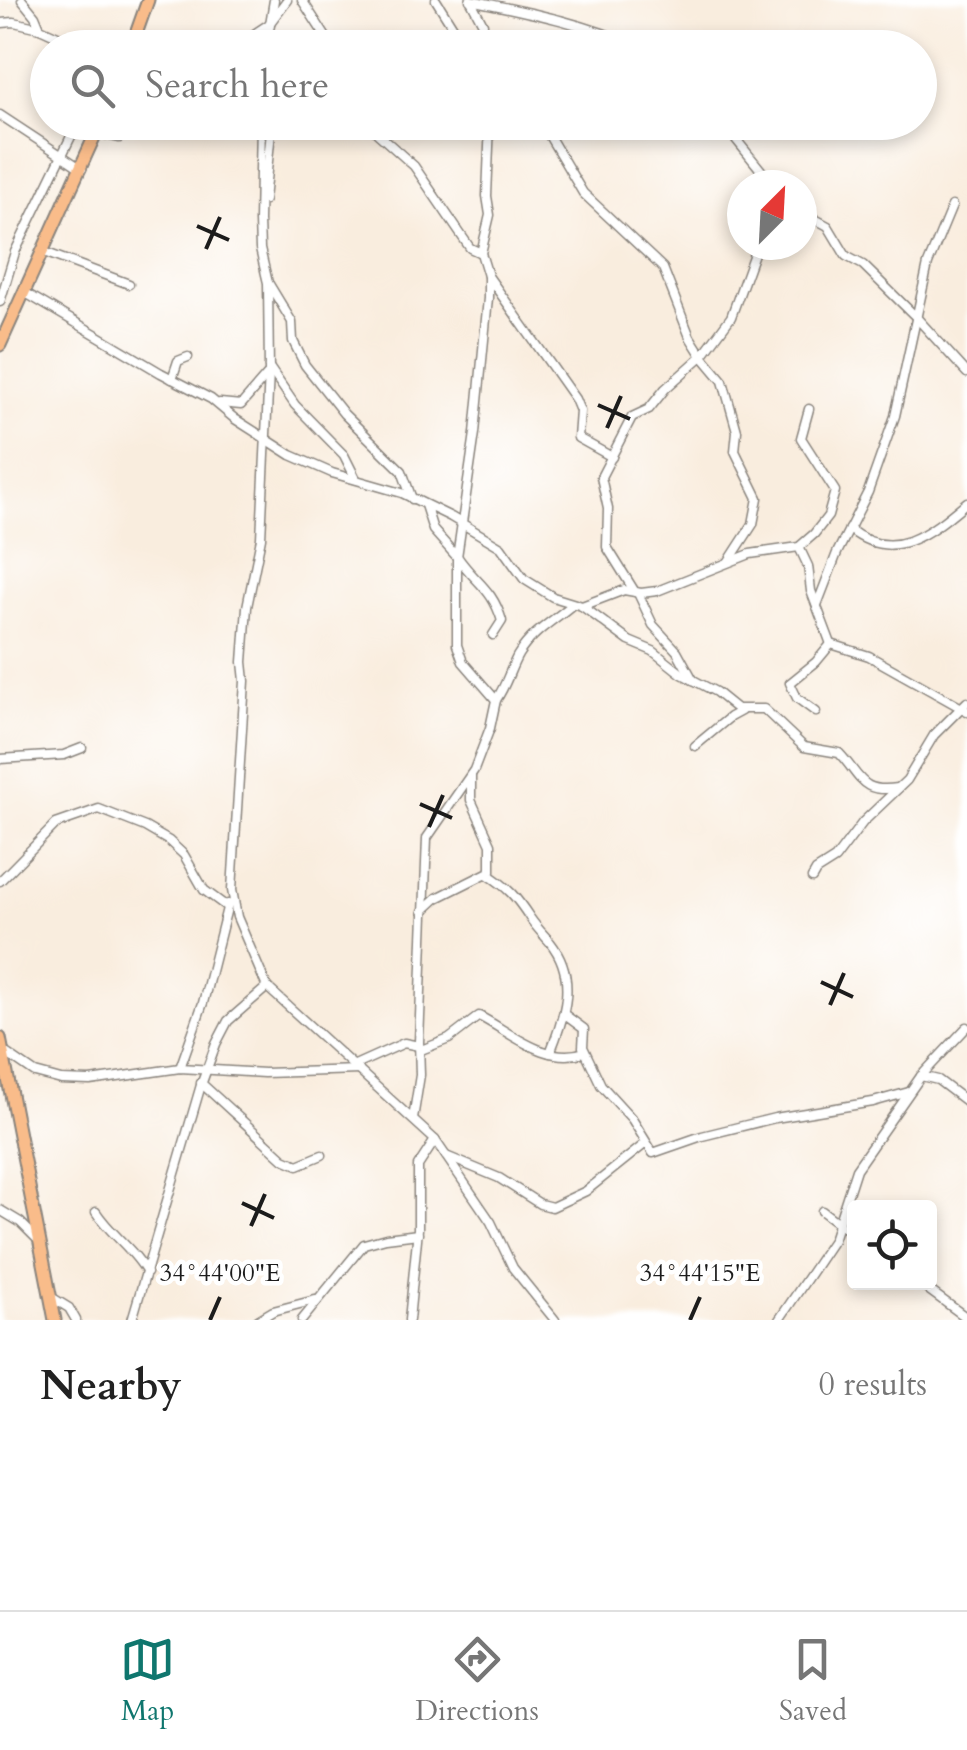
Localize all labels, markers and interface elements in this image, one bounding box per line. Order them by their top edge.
search box [30,30,937,140]
icon: search [65,58,120,113]
text: Search here [145,59,329,111]
north arrow [727,170,817,260]
map controls [847,1200,937,1290]
button: locate [847,1200,937,1290]
text: 34°44'00"E [160,1256,280,1290]
text: 34°44'15"E [640,1256,760,1290]
text: Nearby [40,1357,182,1414]
text: 0 results [819,1363,927,1407]
tab: Map [120,1632,175,1730]
tab: Directions [415,1632,539,1730]
tab: Saved [779,1632,847,1730]

